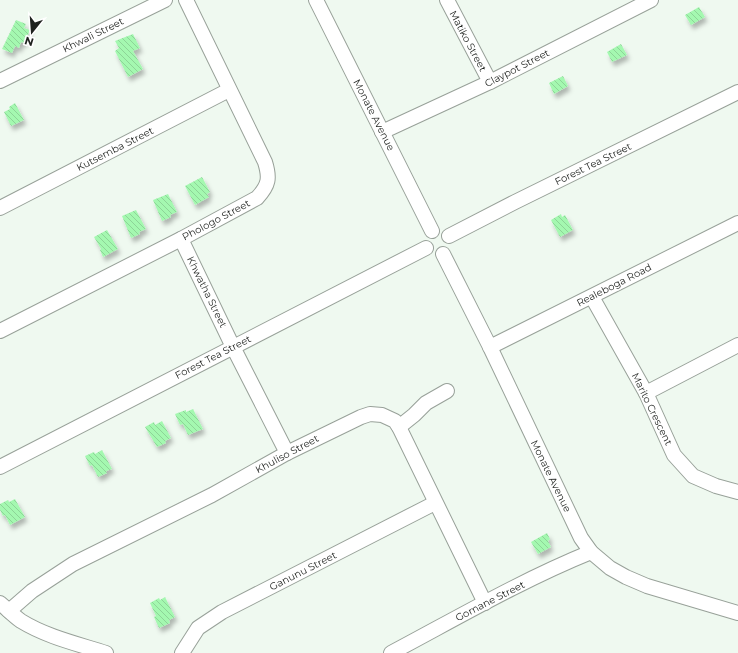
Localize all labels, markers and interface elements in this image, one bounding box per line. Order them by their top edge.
street label: Matiko Street [447,8,489,74]
north arrow [12,12,52,52]
street label: Khwali Street [60,15,126,55]
text: N [23,34,35,50]
street label: Claypot Street [482,46,552,90]
street label: Monate Avenue [350,77,398,153]
street label: Kutsemba Street [74,124,156,174]
street label: Forest Tea Street [553,140,633,188]
street label: Phologo Street [180,197,252,243]
street label: Khwatha Street [184,254,230,330]
street label: Realeboga Road [574,261,654,309]
street label: Forest Tea Street [173,332,253,382]
street label: Marito Crescent [629,371,675,447]
street label: Khuliso Street [253,432,321,476]
street label: Monate Avenue [528,438,574,514]
street label: Ganunu Street [267,549,339,593]
street label: Gomane Street [453,578,527,624]

